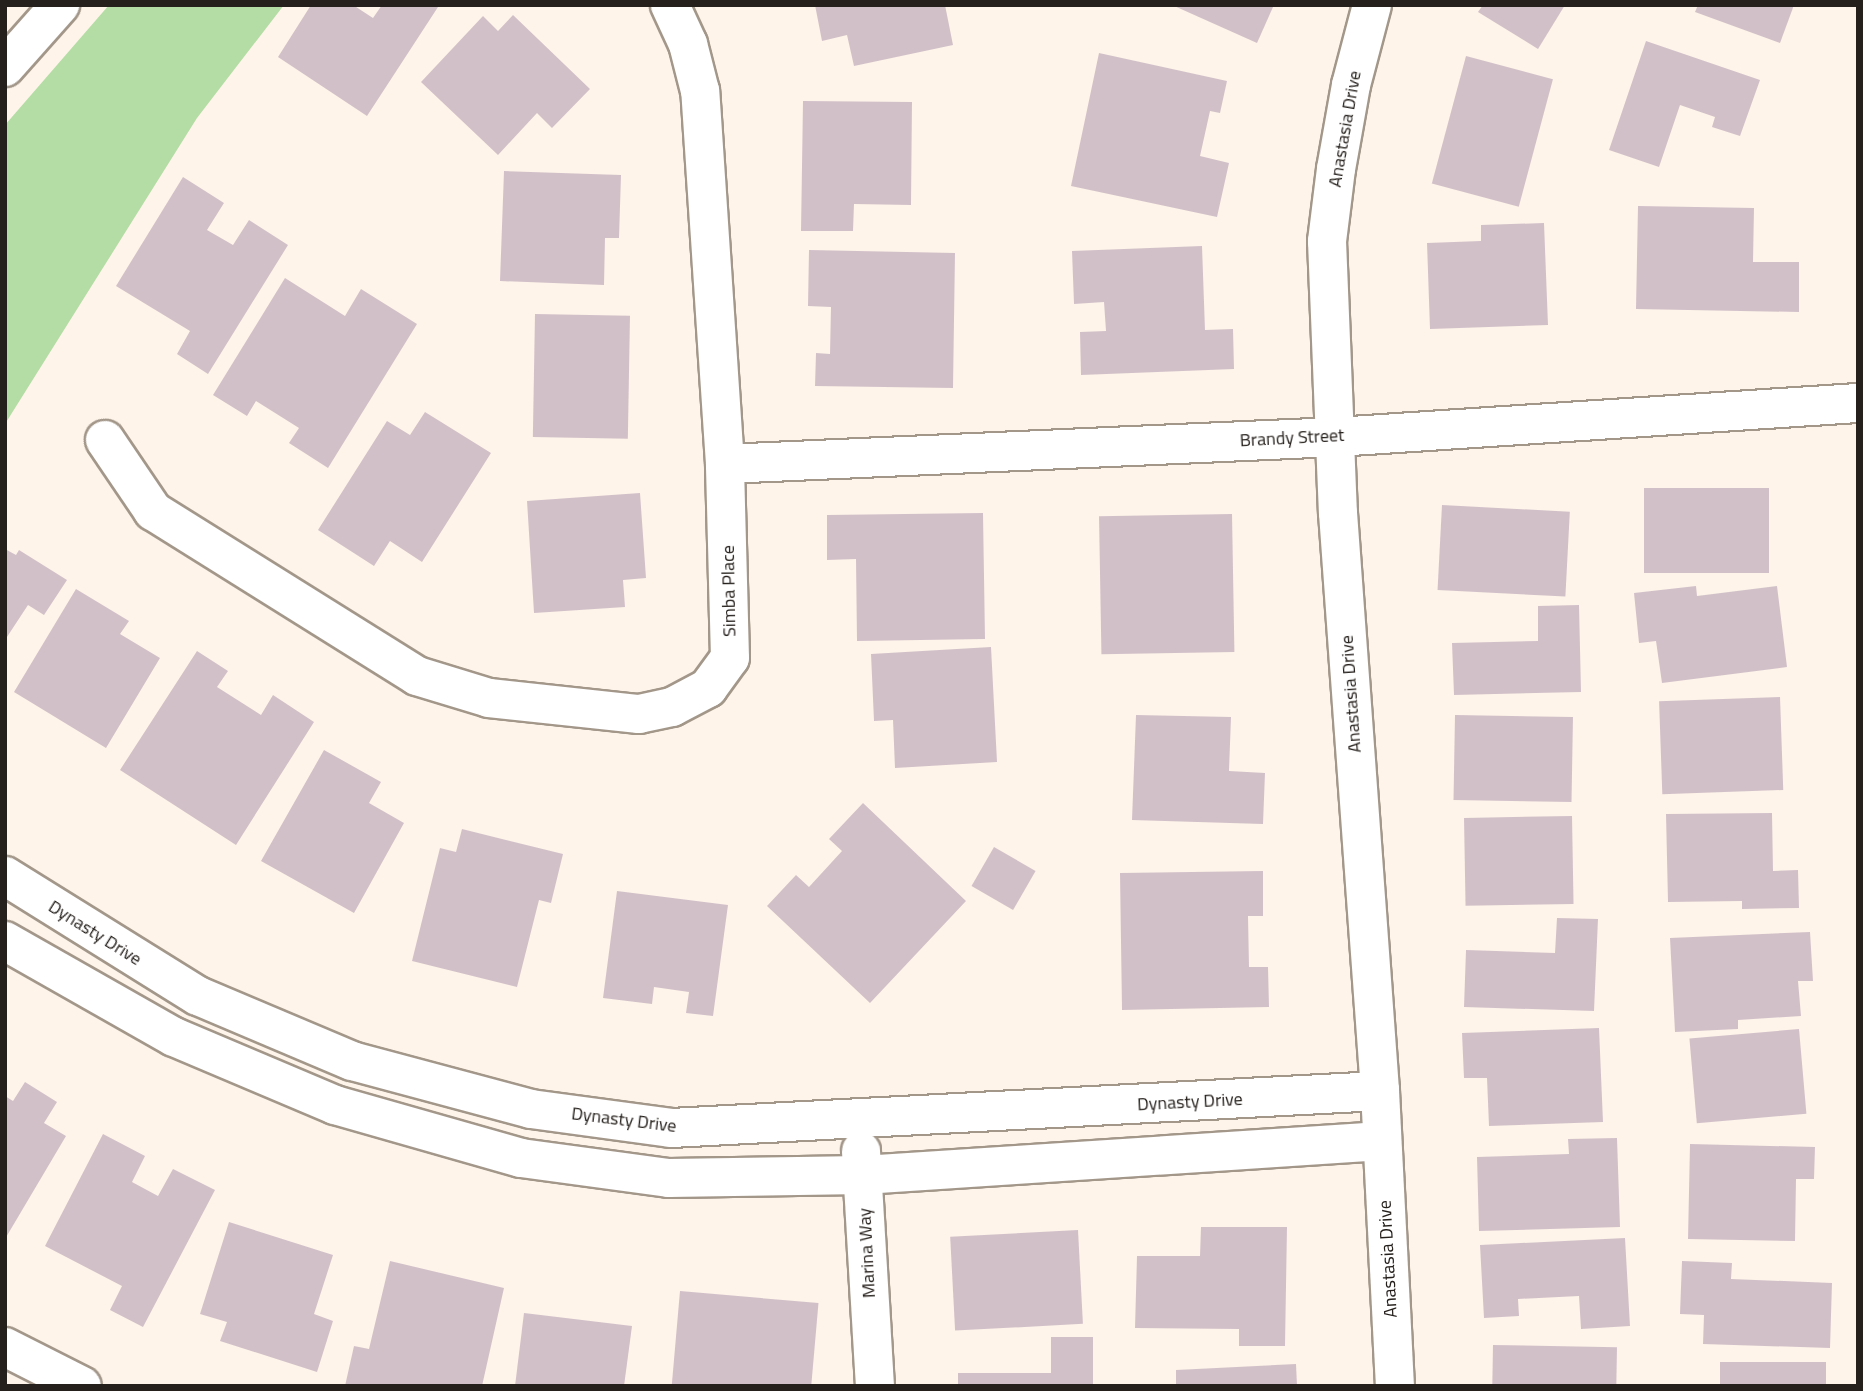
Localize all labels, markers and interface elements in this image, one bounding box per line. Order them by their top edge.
street label: Anastasia Drive [1324,69,1366,189]
street label: Brandy Street [1239,424,1345,452]
street label: Simba Place [717,545,741,637]
street label: Anastasia Drive [1336,635,1366,753]
street label: Dynasty Drive [44,896,146,970]
street label: Dynasty Drive [1137,1088,1243,1116]
street label: Dynasty Drive [570,1103,678,1137]
street label: Anastasia Drive [1374,1200,1402,1318]
street label: Marina Way [854,1207,880,1299]

